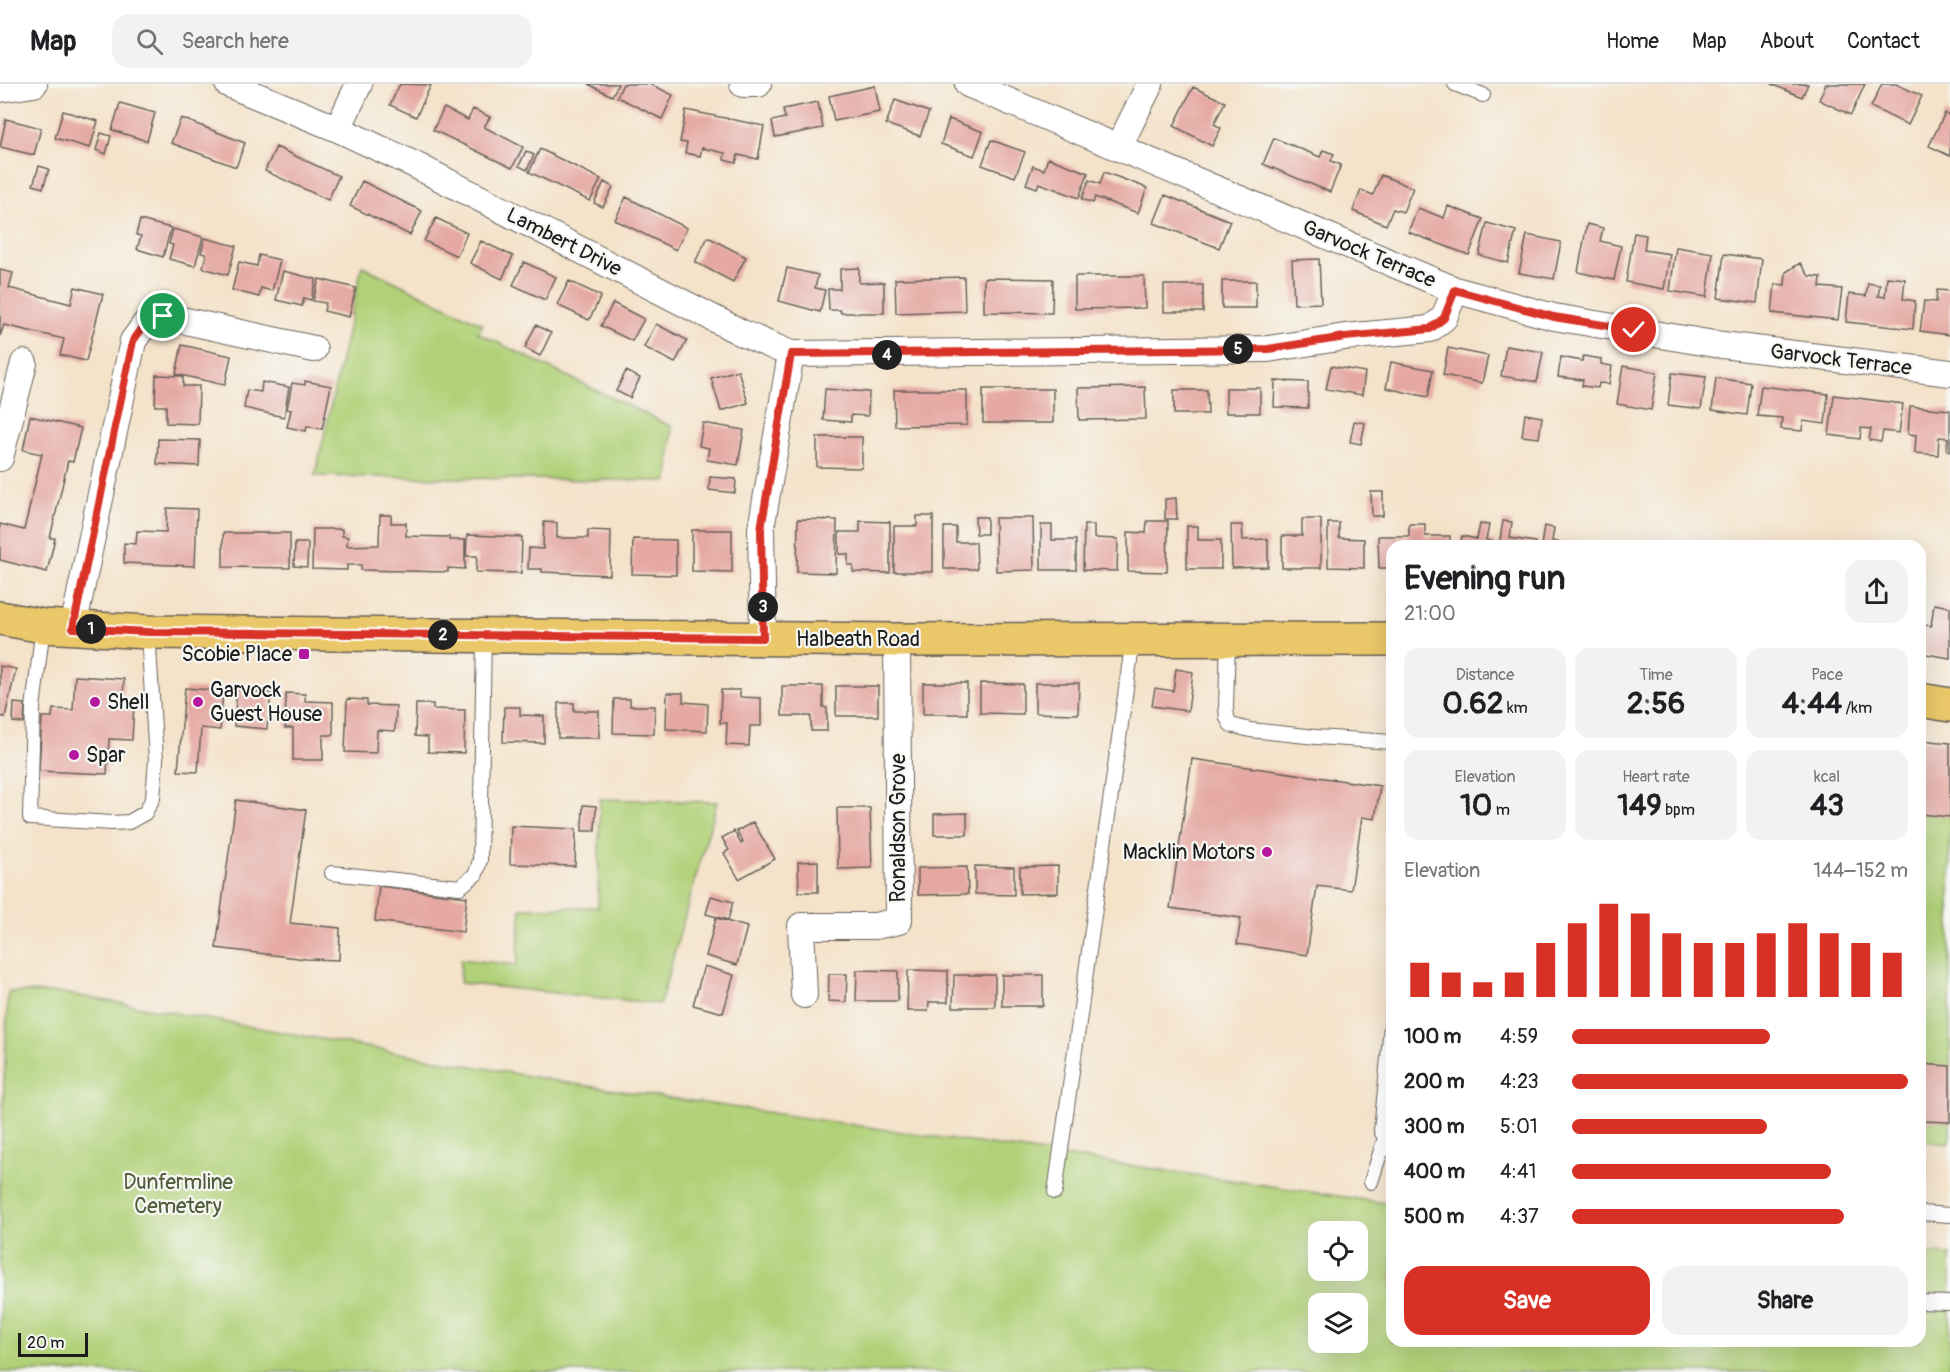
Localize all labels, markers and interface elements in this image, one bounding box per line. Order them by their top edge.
search box [112,14,532,68]
text: Map [30,24,76,59]
icon: search [133,25,166,58]
text: Search here [181,27,289,55]
text: Home [1606,28,1659,55]
text: Map [1692,28,1727,55]
text: About [1760,28,1814,55]
text: Contact [1847,28,1920,55]
street label: Lambert Drive [502,201,627,283]
street label: Garvock Terrace [1298,214,1440,295]
pin [137,290,188,341]
icon: arrive [146,299,179,332]
pin [1608,304,1659,355]
icon: check [1617,313,1650,346]
pin: 5 [1223,334,1253,364]
street label: Garvock Terrace [1769,338,1914,382]
text: 5 [1234,339,1242,359]
pin: 4 [872,340,902,370]
text: 4 [882,345,892,365]
text: Evening run [1404,558,1565,599]
button: share [1845,560,1908,623]
pin: 3 [748,592,778,622]
text: 3 [759,597,767,617]
text: 21:00 [1404,601,1456,626]
pin: 1 [76,614,106,644]
text: 1 [88,619,94,639]
pin: 2 [428,620,458,650]
text: 2 [439,625,447,645]
street label: Halbeath Road [796,626,920,653]
place label: Scobie Place [181,641,293,668]
marker: Scobie Place [297,647,311,661]
text: Distance [1456,665,1514,685]
text: Time [1639,665,1673,685]
text: Pace [1811,665,1843,685]
place label: Garvock Guest House [210,677,323,728]
text: 0.62 [1442,685,1503,722]
text: 2:56 [1627,685,1685,722]
text: 4:44 [1782,685,1842,722]
place label: Shell [107,689,149,716]
marker: Shell [88,695,102,709]
marker: Garvock Guest House [191,695,205,709]
text: km [1503,698,1528,718]
text: /km [1842,698,1872,718]
place label: Spar [86,742,126,769]
marker: Spar [67,748,81,762]
street label: Ronaldson Grove [885,753,912,903]
text: Elevation [1455,767,1515,787]
text: Heart rate [1622,767,1690,787]
text: kcal [1814,767,1840,787]
text: 10 [1460,787,1492,824]
text: 149 [1617,787,1662,824]
text: 43 [1810,787,1844,824]
text: m [1492,800,1510,820]
text: bpm [1662,800,1695,820]
place label: Macklin Motors [1123,839,1256,866]
marker: Macklin Motors [1260,845,1274,859]
text: Elevation [1404,858,1480,883]
text: 144–152 m [1813,858,1908,883]
text: 100 m [1404,1024,1461,1049]
text: 4:59 [1500,1024,1538,1049]
text: 200 m [1404,1069,1465,1094]
text: 4:23 [1500,1069,1539,1094]
text: 300 m [1404,1114,1465,1139]
text: 5:01 [1500,1114,1538,1139]
text: 400 m [1404,1159,1465,1184]
text: 4:41 [1500,1159,1536,1184]
park label: Dunfermline Cemetery [123,1169,234,1220]
text: 500 m [1404,1204,1464,1229]
text: 4:37 [1500,1204,1539,1229]
map controls [1308,1221,1368,1353]
button: locate [1308,1221,1368,1281]
button: Save [1404,1266,1650,1335]
button: Share [1662,1266,1908,1335]
button: layers [1308,1293,1368,1353]
scale bar [18,1330,88,1358]
text: 20 m [27,1333,65,1353]

